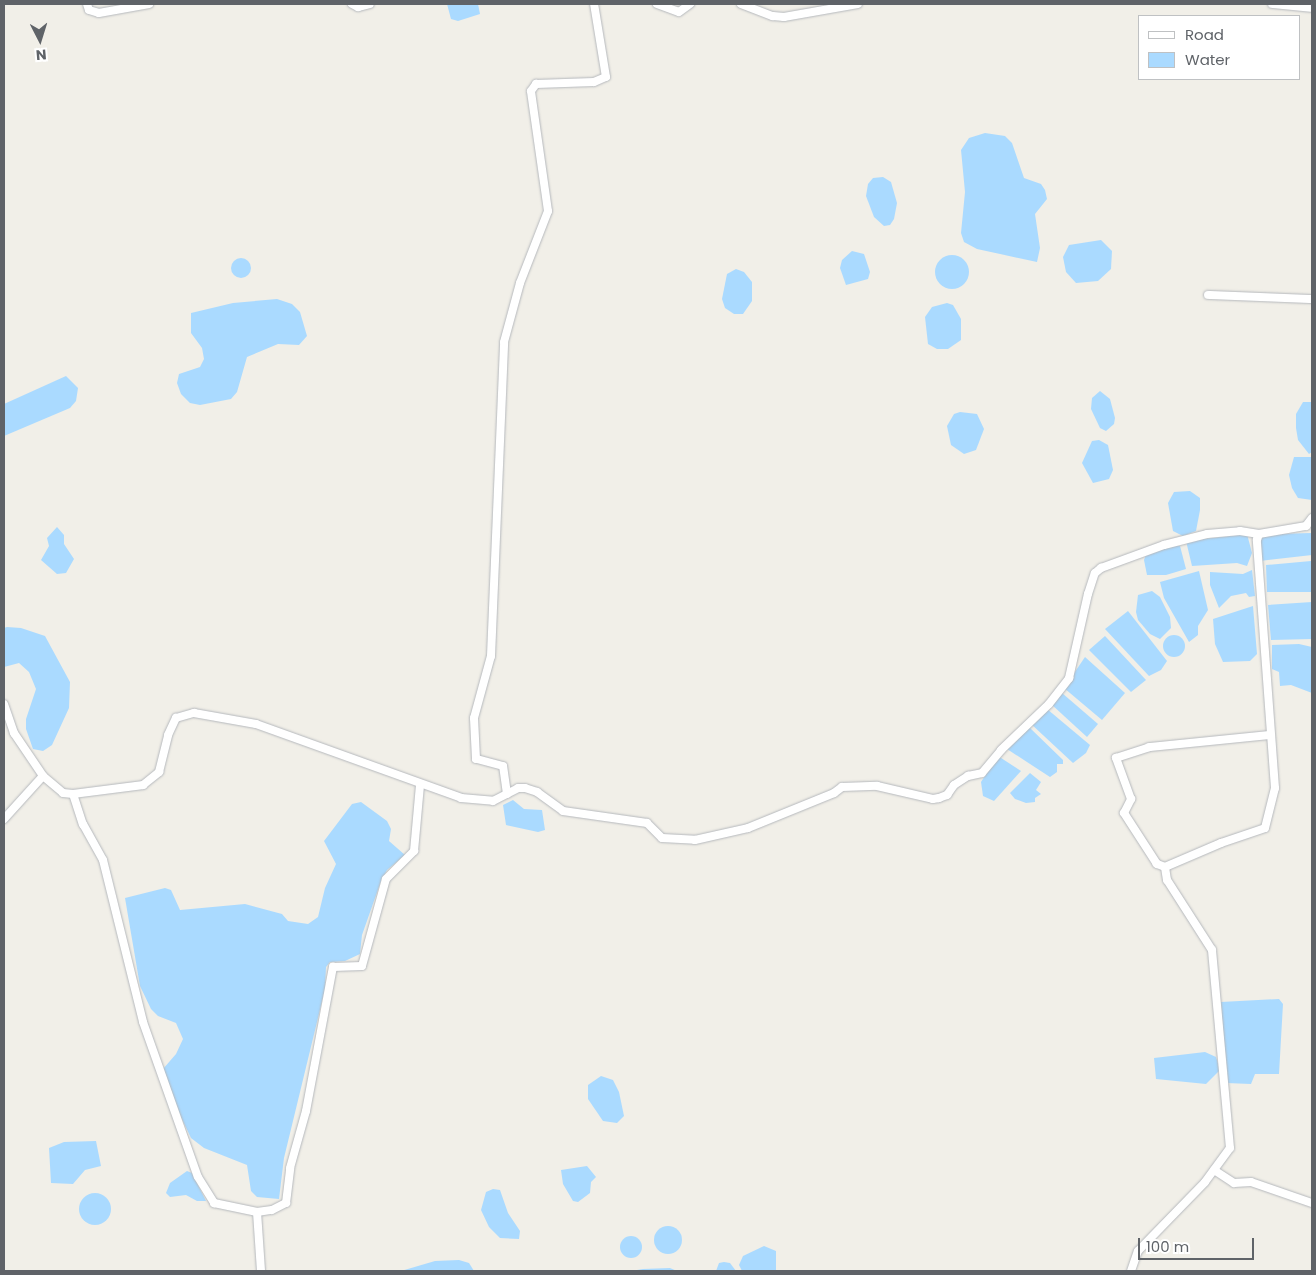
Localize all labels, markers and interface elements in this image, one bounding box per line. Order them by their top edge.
north arrow [15,15,65,65]
legend [1138,15,1301,80]
text: Road [1185,24,1224,45]
text: N [35,45,47,65]
text: Water [1185,49,1230,70]
scale bar [1141,1228,1257,1260]
text: 100 m [1146,1236,1189,1257]

